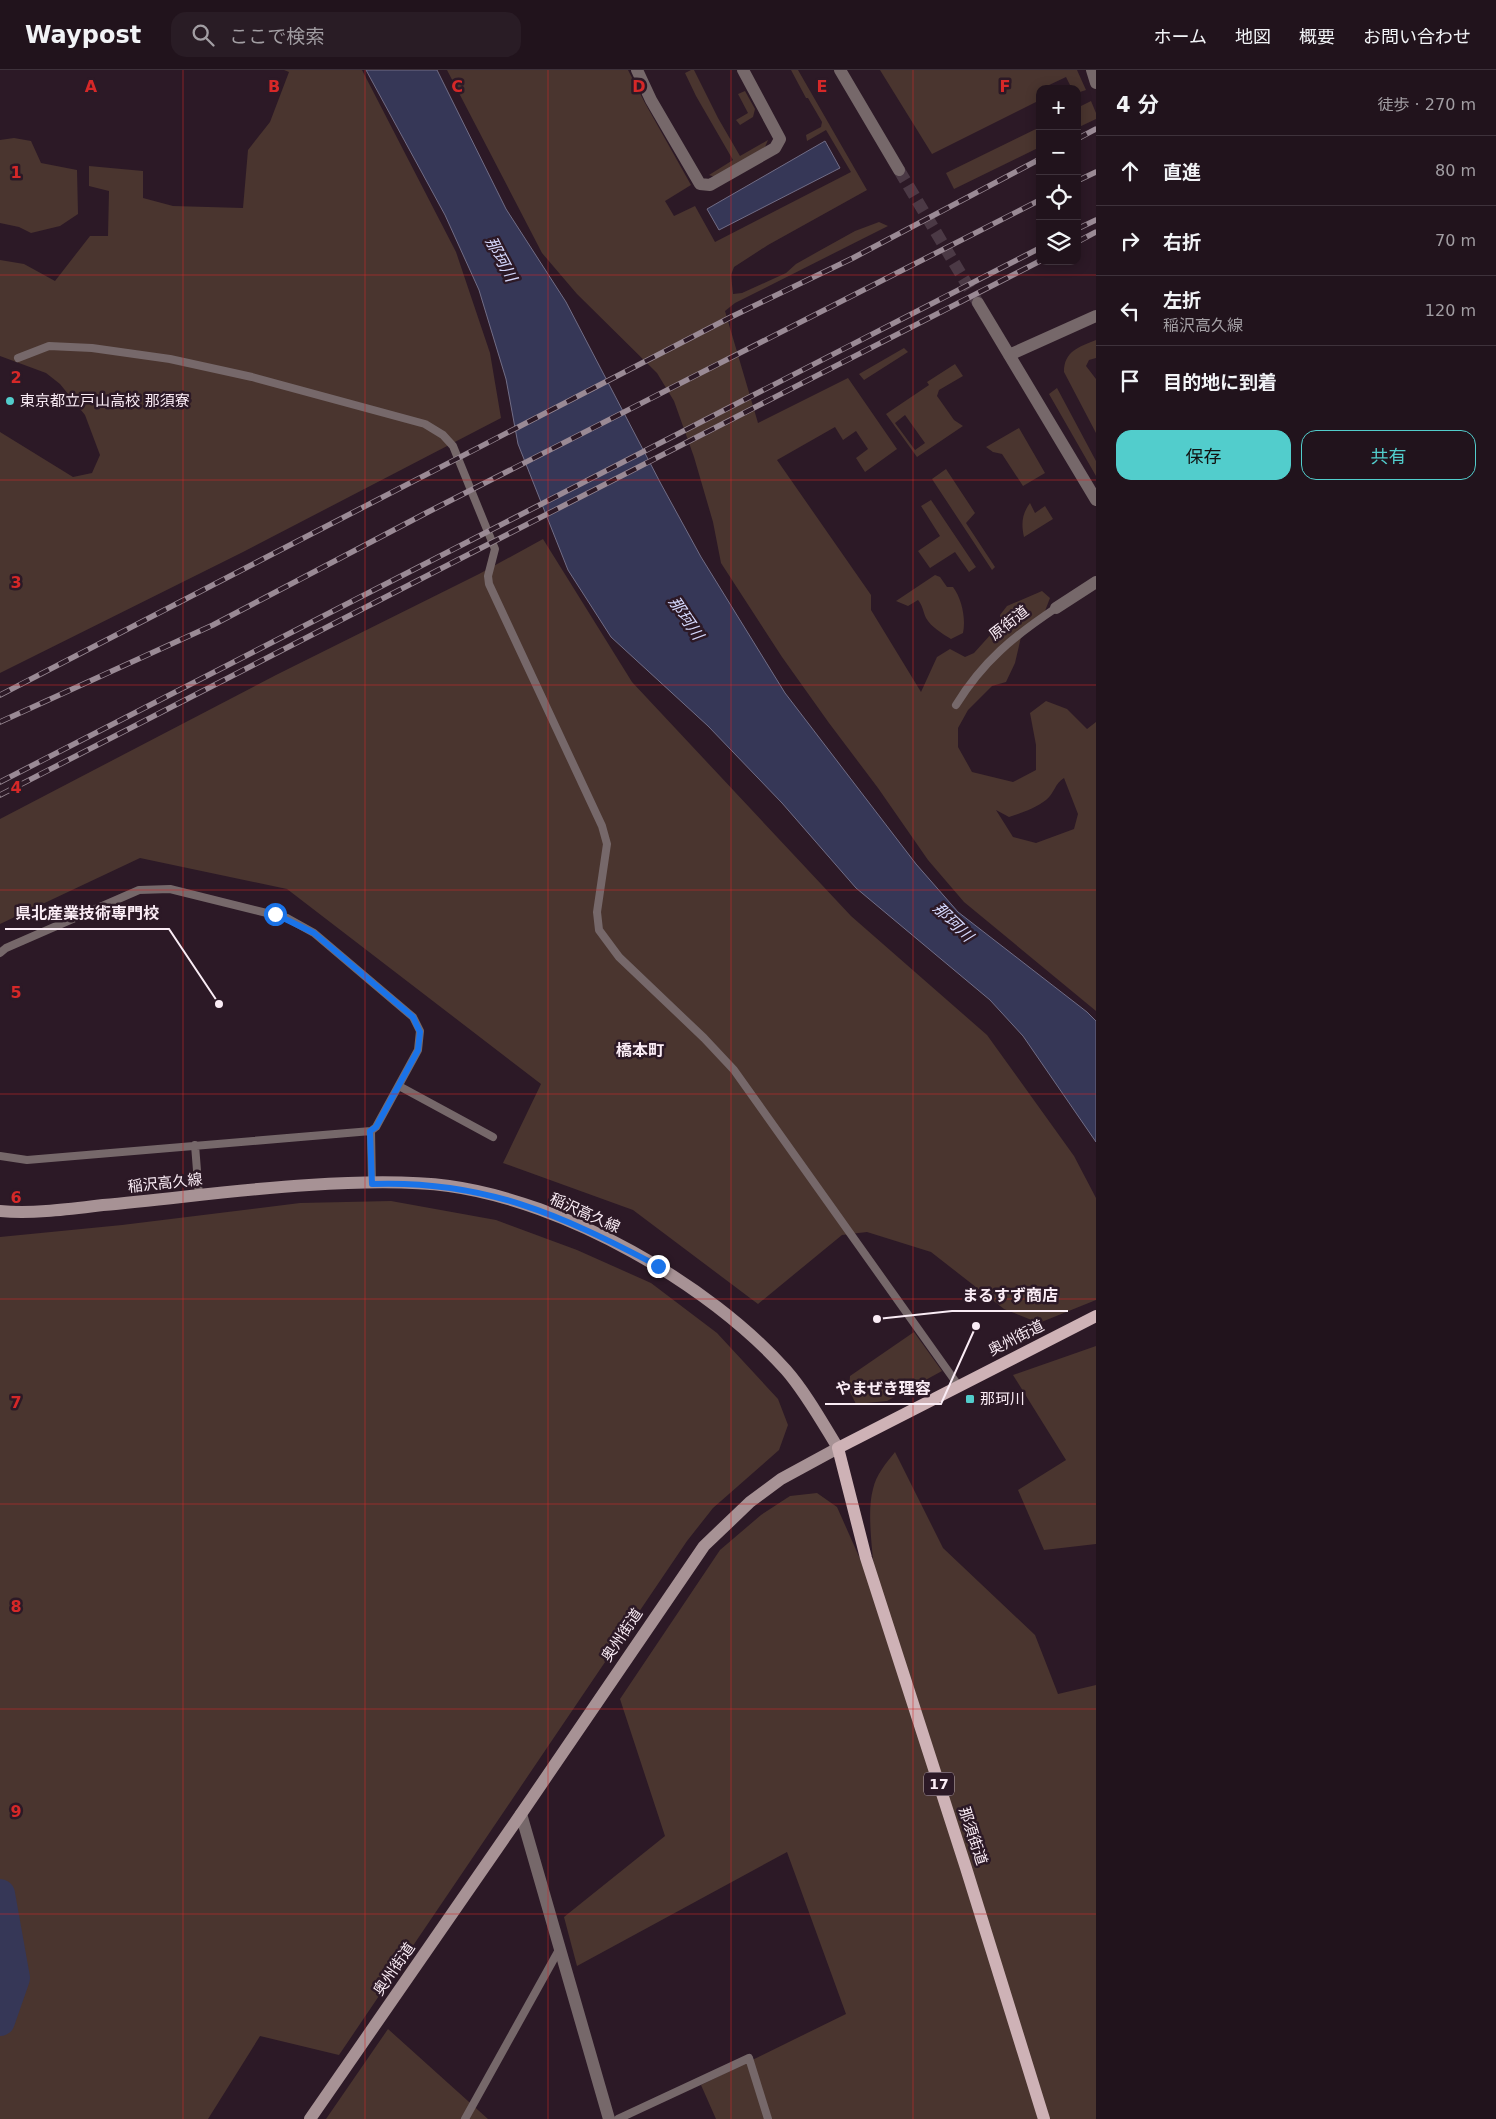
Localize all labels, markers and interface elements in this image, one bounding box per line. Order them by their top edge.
search box [171,12,521,57]
text: Waypost [25,21,141,49]
icon: search [189,21,217,49]
text: ここで検索 [229,25,324,47]
text: ホーム [1154,26,1207,47]
text: 地図 [1235,26,1271,47]
text: 概要 [1299,26,1335,47]
text: お問い合わせ [1363,26,1471,47]
text: A [85,77,98,96]
text: B [268,77,280,96]
text: C [451,77,463,96]
text: D [632,77,646,96]
text: E [817,77,827,96]
text: F [1000,77,1010,96]
map controls [1036,85,1081,265]
button: + [1036,85,1081,130]
text: 4 分 [1116,93,1159,117]
text: 徒歩 · 270 m [1378,95,1476,114]
button: − [1036,130,1081,175]
icon: ahead [1116,157,1144,185]
text: 直進 [1163,161,1201,183]
text: 80 m [1435,161,1476,180]
text: 1 [10,163,22,182]
button: locate [1036,175,1081,220]
button: layers [1036,220,1081,265]
icon: right [1116,227,1144,255]
text: 右折 [1163,231,1201,253]
text: 70 m [1435,231,1476,250]
water label: 那珂川 [481,233,522,286]
text: 左折 [1163,289,1201,311]
icon: left [1116,297,1144,325]
text: 120 m [1425,301,1476,320]
text: 稲沢高久線 [1163,316,1243,335]
icon: arrive [1116,367,1144,395]
text: 2 [10,368,22,387]
text: 目的地に到着 [1163,371,1277,393]
place label: 東京都立戸山高校 那須寮 [20,392,190,410]
marker: 東京都立戸山高校 那須寮 [4,395,16,407]
button: 保存 [1116,430,1291,480]
button: 共有 [1301,430,1476,480]
text: 3 [10,573,22,592]
water label: 那珂川 [665,593,708,645]
street label: 原街道 [986,602,1032,644]
text: 4 [10,778,22,797]
callout: 県北産業技術専門校 [5,898,169,929]
water label: 那珂川 [929,898,978,947]
route start [264,903,287,926]
text: 県北産業技術専門校 [15,904,159,923]
text: 5 [10,983,22,1002]
district label: 橋本町 [616,1041,664,1060]
street label: 稲沢高久線 [127,1170,203,1196]
text: 6 [10,1188,22,1207]
street label: 稲沢高久線 [547,1190,623,1236]
route end [647,1255,670,1278]
callout: まるすず商店 [952,1280,1068,1311]
text: まるすず商店 [962,1286,1058,1305]
street label: 奥州街道 [985,1316,1047,1360]
callout: やまぜき理容 [825,1373,941,1404]
text: やまぜき理容 [835,1379,931,1398]
place label: 那珂川 [980,1390,1025,1408]
text: 7 [10,1393,22,1412]
marker: 那珂川 [964,1393,976,1405]
text: 8 [10,1597,22,1616]
street label: 奥州街道 [598,1605,646,1665]
road number: 17 [924,1772,954,1796]
text: 9 [10,1802,22,1821]
street label: 那須街道 [955,1805,991,1867]
street label: 奥州街道 [369,1939,419,1999]

